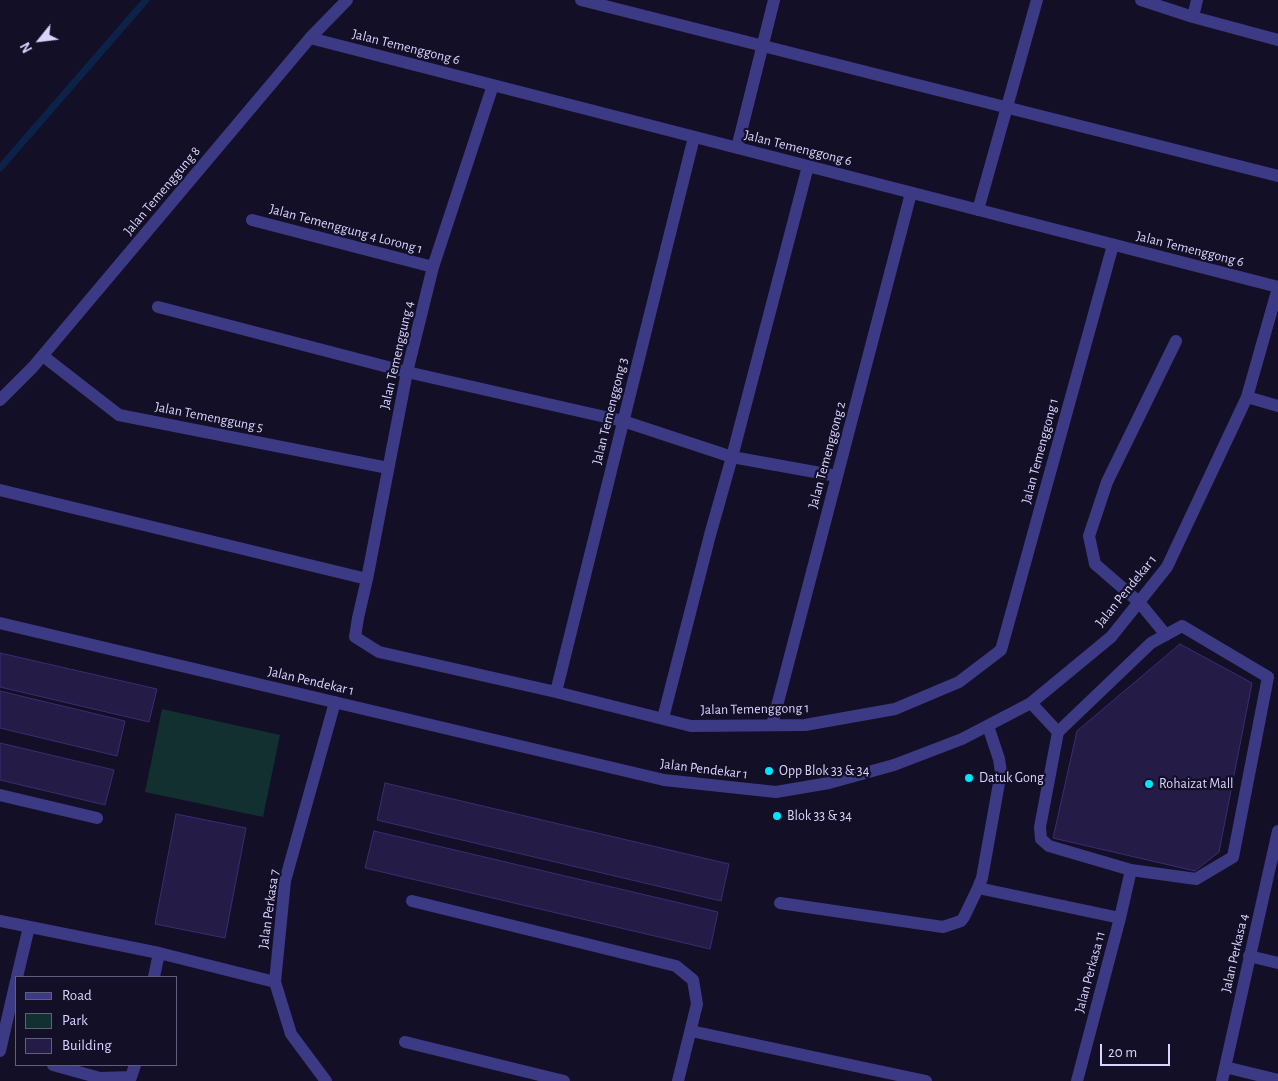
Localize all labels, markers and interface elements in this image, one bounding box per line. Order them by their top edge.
north arrow [15,15,65,65]
street label: Jalan Temenggong 6 [350,25,462,69]
text: N [18,40,35,55]
street label: Jalan Temenggong 6 [742,126,854,170]
street label: Jalan Temenggung 8 [120,143,204,239]
street label: Jalan Temenggung 4 Lorong 1 [268,200,424,258]
street label: Jalan Temenggong 6 [1134,227,1246,271]
street label: Jalan Temenggung 4 [376,299,418,411]
street label: Jalan Temenggong 3 [589,356,631,466]
street label: Jalan Temenggong 1 [1018,396,1062,506]
street label: Jalan Temenggung 5 [153,398,265,436]
street label: Jalan Temenggong 2 [805,400,849,510]
street label: Jalan Pendekar 1 [1092,552,1160,630]
street label: Jalan Pendekar 1 [266,663,356,699]
street label: Jalan Temenggong 1 [701,700,809,718]
street label: Jalan Pendekar 1 [659,755,749,783]
place label: Opp Blok 33 & 34 [779,763,869,779]
marker: Opp Blok 33 & 34 [763,765,775,777]
place label: Datuk Gong [979,770,1044,786]
marker: Datuk Gong [963,772,975,784]
place label: Rohaizat Mall [1159,776,1234,792]
marker: Rohaizat Mall [1143,778,1155,790]
place label: Blok 33 & 34 [787,808,852,824]
marker: Blok 33 & 34 [771,810,783,822]
street label: Jalan Perkasa 7 [255,868,283,950]
street label: Jalan Perkasa 4 [1218,912,1252,994]
street label: Jalan Perkasa 11 [1071,929,1109,1015]
legend [15,976,178,1066]
text: Road [62,988,92,1003]
text: Park [62,1013,88,1028]
scale bar [1103,1034,1173,1066]
text: Building [62,1038,112,1053]
text: 20 m [1108,1045,1137,1060]

